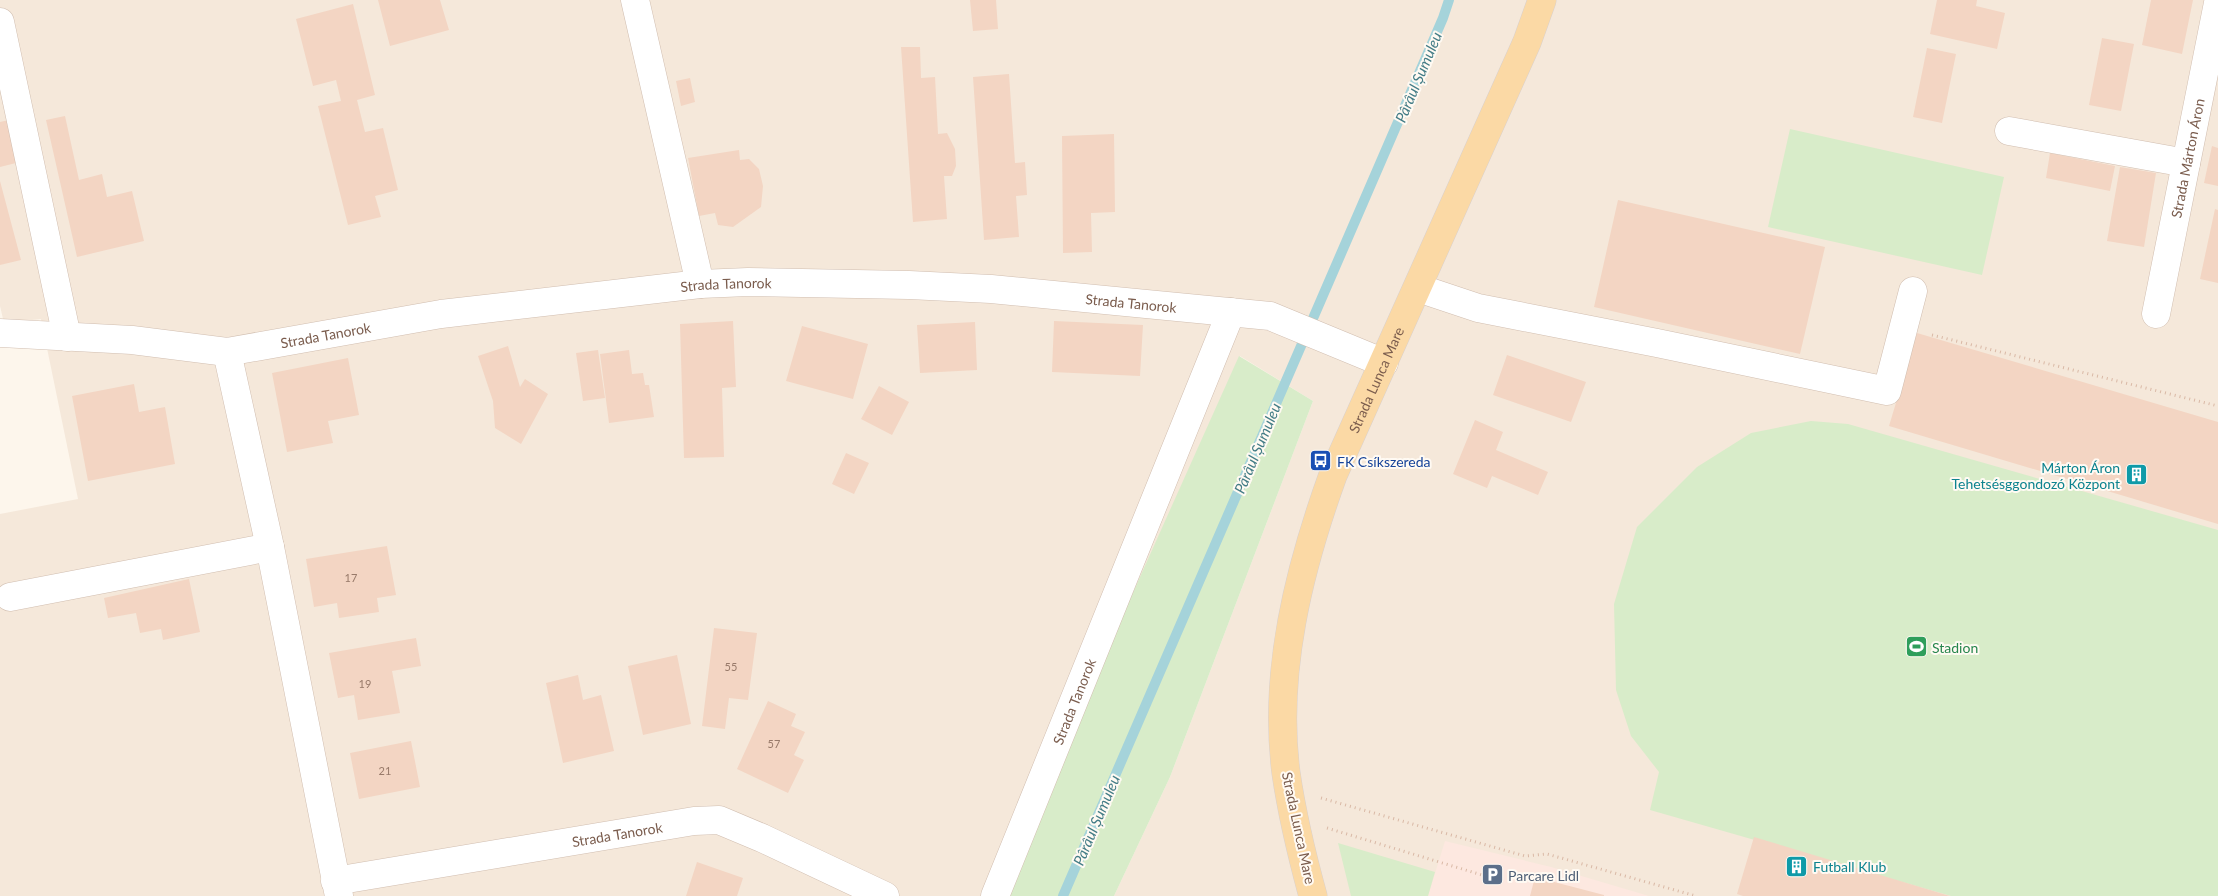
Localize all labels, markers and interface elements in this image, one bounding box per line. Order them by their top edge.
water label: Pârâul Șumuleu [1391,29,1445,125]
street label: Strada Márton Áron [2167,97,2207,219]
street label: Strada Tanorok [679,273,773,295]
street label: Strada Tanorok [1085,290,1178,316]
street label: Strada Tanorok [279,318,373,351]
street label: Strada Lunca Mare [1345,324,1407,435]
water label: Pârâul Șumuleu [1230,400,1284,496]
bus stop icon: FK Csíkszereda [1309,449,1333,473]
place label: FK Csíkszereda [1337,453,1431,470]
place label: Márton Áron Tehetsésggondozó Központ [1951,459,2120,492]
building icon: Márton Áron Tehetsésggondozó Központ [2124,463,2148,487]
house number: 17 [345,571,357,584]
sports icon: Stadion [1904,635,1928,659]
place label: Stadion [1932,639,1978,656]
street label: Strada Tanorok [1049,655,1099,747]
house number: 55 [725,660,737,673]
house number: 19 [359,677,371,690]
house number: 57 [768,737,780,750]
house number: 21 [379,764,391,777]
street label: Strada Lunca Mare [1279,770,1319,886]
water label: Pârâul Șumuleu [1069,772,1123,868]
street label: Strada Tanorok [571,818,664,850]
building icon: Futball Klub [1785,854,1809,878]
place label: Futball Klub [1813,858,1887,875]
parking icon: Parcare Lidl [1480,863,1504,887]
place label: Parcare Lidl [1508,867,1579,884]

